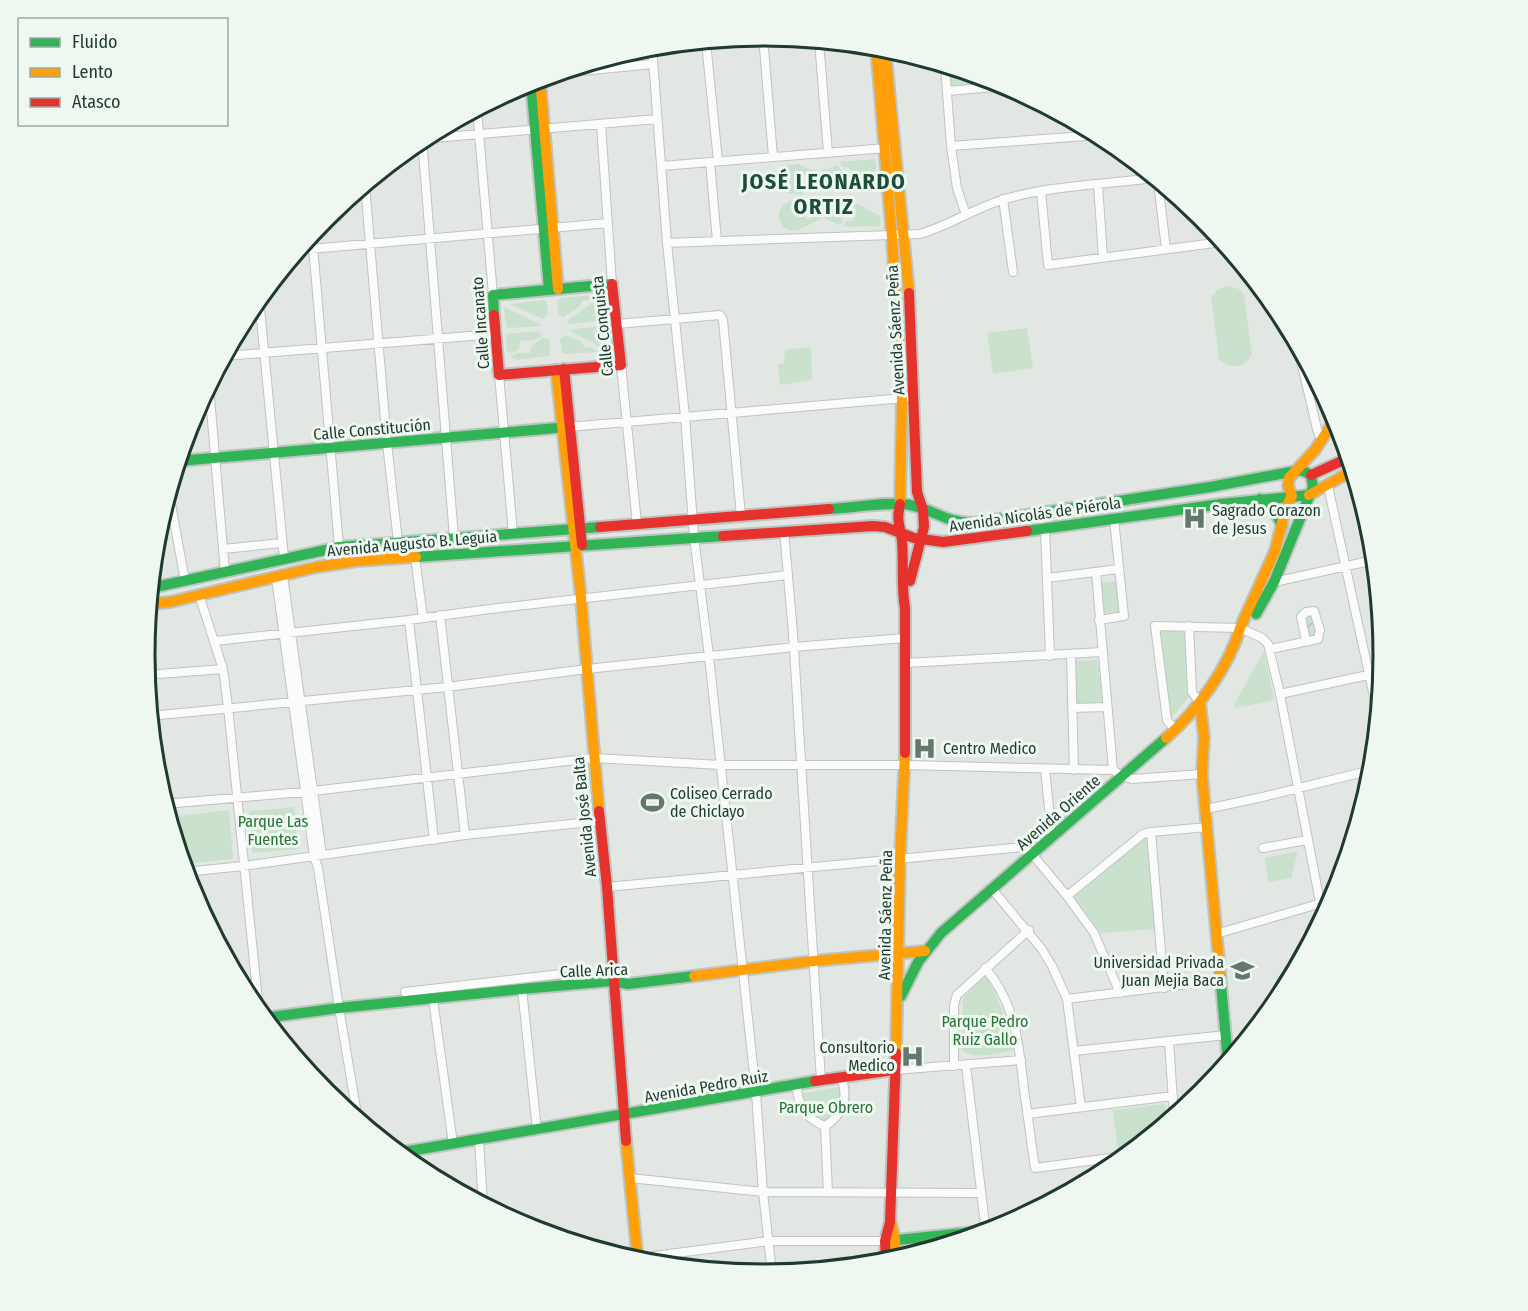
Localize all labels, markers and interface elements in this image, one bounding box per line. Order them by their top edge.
legend [18,18,228,126]
text: Fluido [72,31,118,53]
text: Lento [72,61,113,83]
text: Atasco [72,91,120,113]
district label: JOSÉ LEONARDO ORTIZ [741,168,906,220]
street label: Avenida Sáenz Peña [883,264,908,396]
street label: Calle Conquista [588,275,617,377]
street label: Calle Incanato [468,276,493,370]
street label: Calle Constitución [313,415,432,444]
street label: Avenida Nicolás de Piérola [948,493,1122,536]
place label: Sagrado Corazon de Jesus [1212,501,1321,538]
hospital icon: Sagrado Corazon de Jesus [1181,506,1207,532]
street label: Avenida Augusto B. Leguia [326,527,498,560]
hospital icon: Centro Medico [912,735,938,761]
place label: Centro Medico [943,739,1037,758]
street label: Avenida José Balta [569,756,600,878]
street label: Avenida Oriente [1013,771,1104,854]
place label: Coliseo Cerrado de Chiclayo [670,784,773,821]
sports icon: Coliseo Cerrado de Chiclayo [639,789,665,815]
park label: Parque Las Fuentes [238,812,308,849]
street label: Avenida Sáenz Peña [875,850,896,980]
place label: Universidad Privada Juan Mejia Baca [1093,953,1224,990]
school or university icon: Universidad Privada Juan Mejia Baca [1229,958,1255,984]
street label: Calle Arica [560,960,629,981]
park label: Parque Pedro Ruiz Gallo [941,1012,1029,1049]
place label: Consultorio Medico [819,1038,895,1075]
hospital icon: Consultorio Medico [900,1043,926,1069]
street label: Avenida Pedro Ruiz [643,1066,769,1107]
park label: Parque Obrero [779,1098,873,1117]

